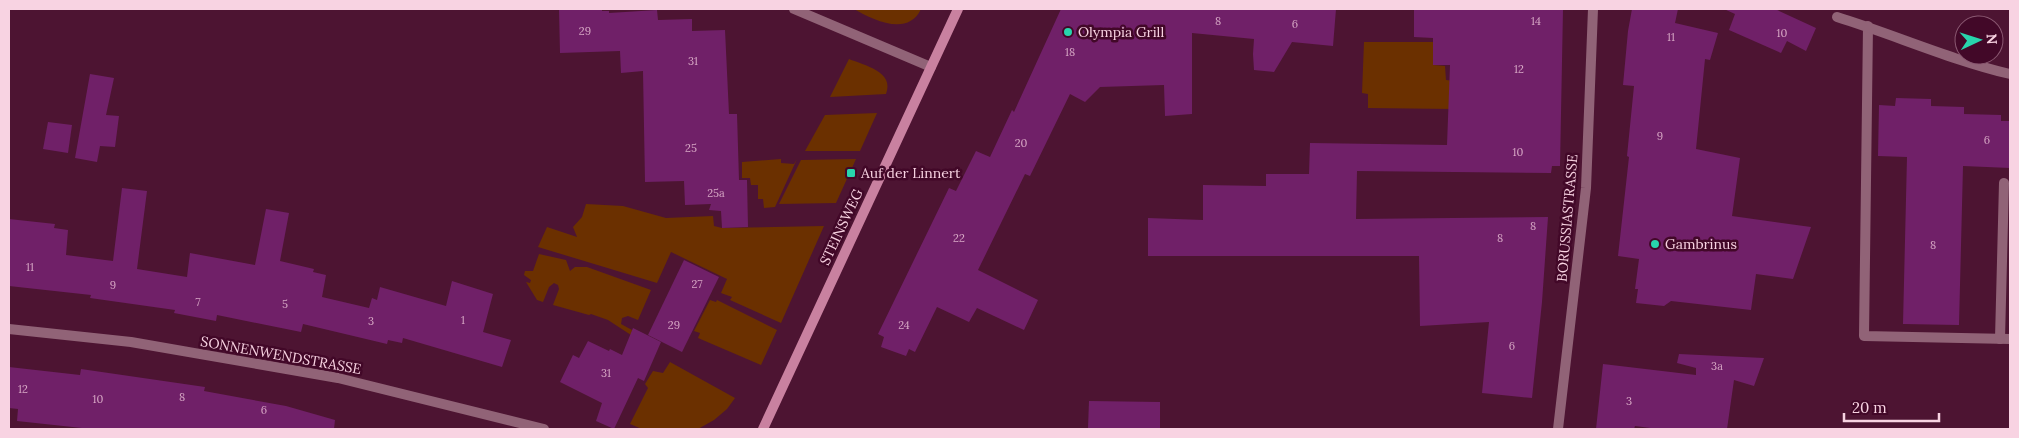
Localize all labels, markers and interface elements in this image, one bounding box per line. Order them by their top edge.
house number: 8 [1215,14,1221,28]
house number: 14 [1531,14,1541,28]
north arrow [1954,15,2004,65]
house number: 6 [1292,17,1298,31]
place label: Olympia Grill [1078,23,1164,41]
house number: 29 [579,24,591,38]
marker: Olympia Grill [1062,26,1074,38]
house number: 10 [1777,26,1788,40]
house number: 11 [1667,30,1675,44]
text: N [1983,33,2001,45]
house number: 18 [1065,45,1075,59]
house number: 31 [688,54,698,68]
house number: 12 [1514,62,1524,76]
house number: 9 [1657,129,1663,143]
house number: 6 [1984,133,1990,147]
house number: 20 [1015,136,1028,150]
house number: 25 [685,141,697,155]
house number: 10 [1513,145,1524,159]
street label: BORUSSIASTRASSE [1552,153,1582,283]
place label: Auf der Linnert [860,164,961,182]
marker: Auf der Linnert [845,167,857,179]
house number: 25a [707,186,725,200]
street label: STEINSWEG [815,186,867,268]
house number: 8 [1530,219,1536,233]
house number: 22 [953,231,965,245]
house number: 8 [1497,231,1503,245]
place label: Gambrinus [1665,235,1737,253]
marker: Gambrinus [1649,238,1661,250]
house number: 8 [1930,238,1936,252]
house number: 11 [26,260,34,274]
house number: 27 [692,277,702,291]
house number: 9 [110,278,116,292]
house number: 7 [195,295,201,309]
house number: 5 [282,297,288,311]
house number: 1 [461,313,465,327]
house number: 3 [368,314,374,328]
house number: 29 [668,318,680,332]
house number: 24 [898,318,910,332]
street label: SONNENWENDSTRASSE [199,332,363,378]
house number: 6 [1509,339,1515,353]
house number: 3a [1711,359,1723,373]
house number: 31 [601,366,611,380]
house number: 12 [18,382,28,396]
house number: 8 [179,390,185,404]
scale bar [1844,390,1939,422]
house number: 10 [93,392,104,406]
house number: 3 [1626,394,1632,408]
text: 20 m [1852,398,1887,417]
house number: 6 [261,403,267,417]

